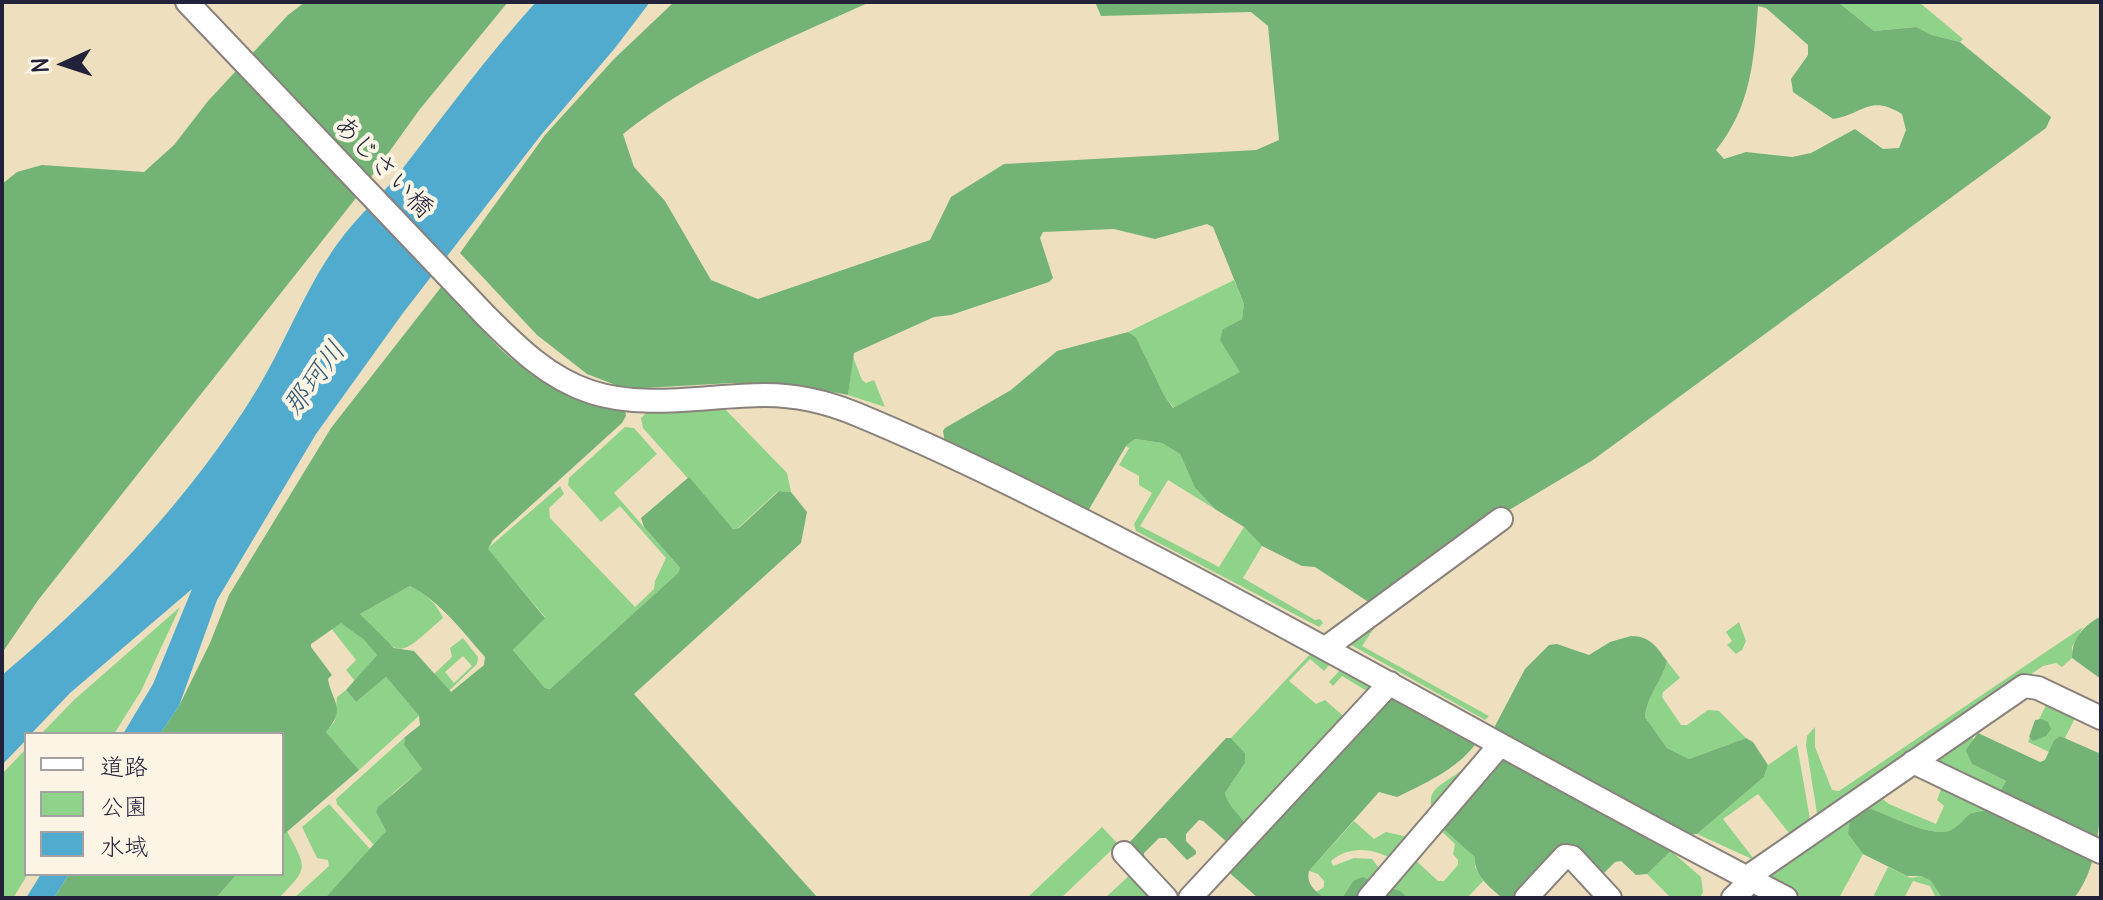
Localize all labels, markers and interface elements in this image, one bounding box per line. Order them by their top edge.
north arrow [24,24,104,104]
text: N [26,57,54,74]
street label: あじさい橋 [327,109,439,225]
water label: 那珂川 [277,335,353,423]
legend [24,732,284,876]
text: 道路 [100,751,148,781]
text: 公園 [100,791,148,821]
text: 水域 [100,831,148,861]

